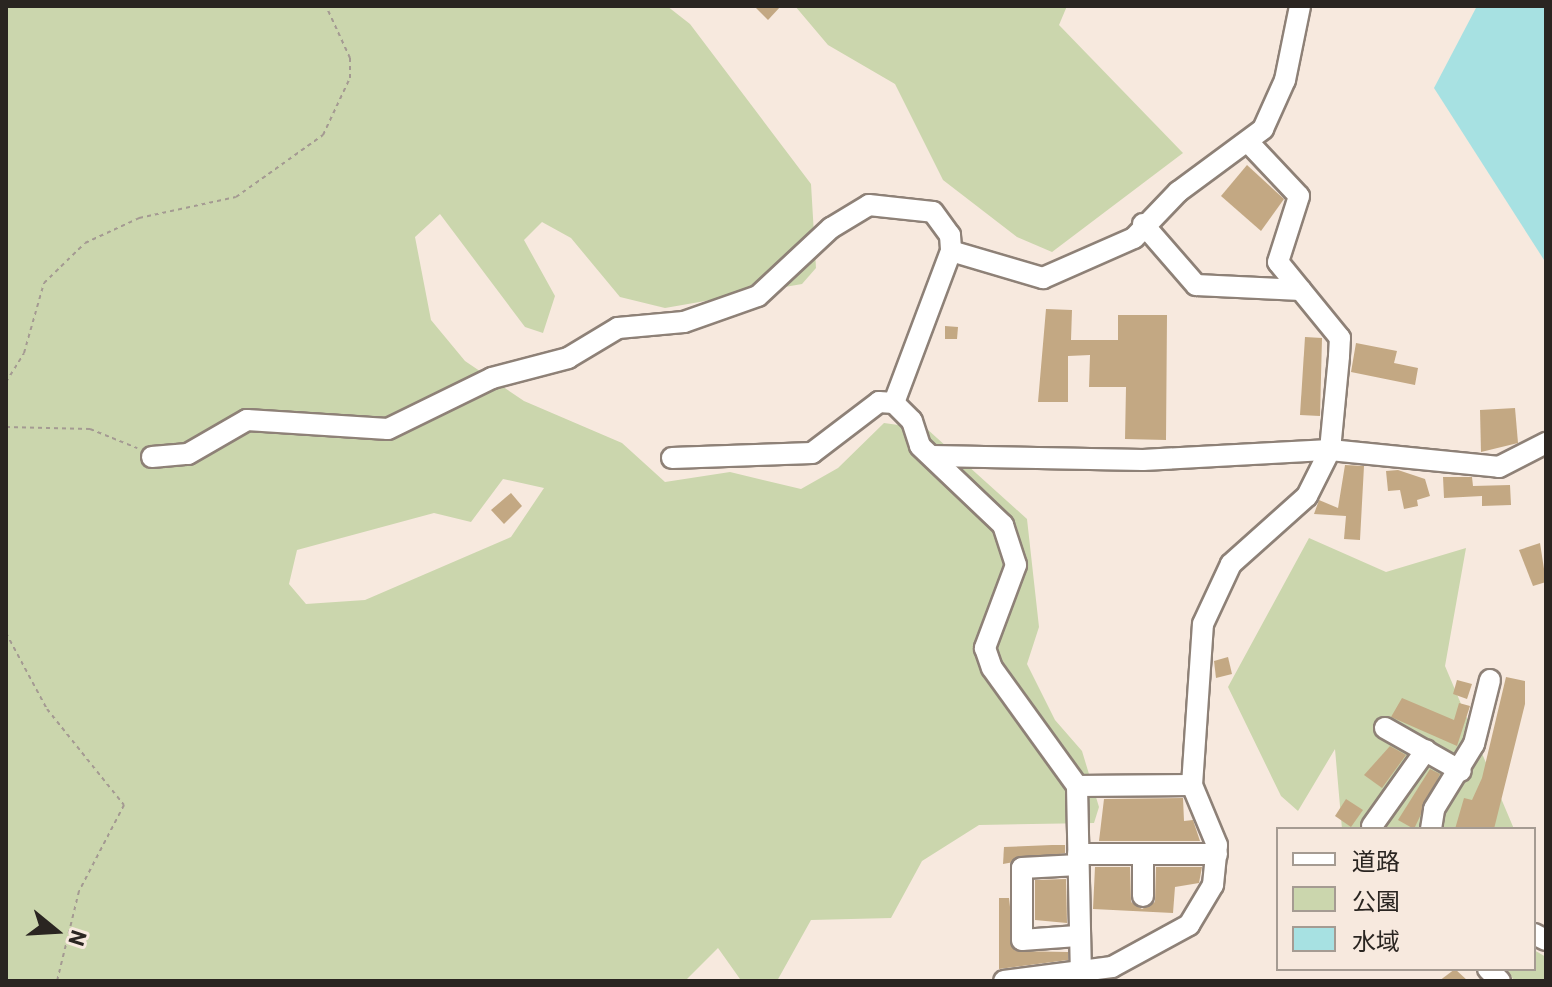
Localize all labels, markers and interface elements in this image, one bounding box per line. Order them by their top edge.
legend [1276,827,1536,971]
text: 道路 [1352,846,1400,875]
text: 公園 [1352,886,1400,915]
north arrow [16,891,96,971]
text: 水域 [1352,926,1400,955]
text: N [64,927,93,949]

